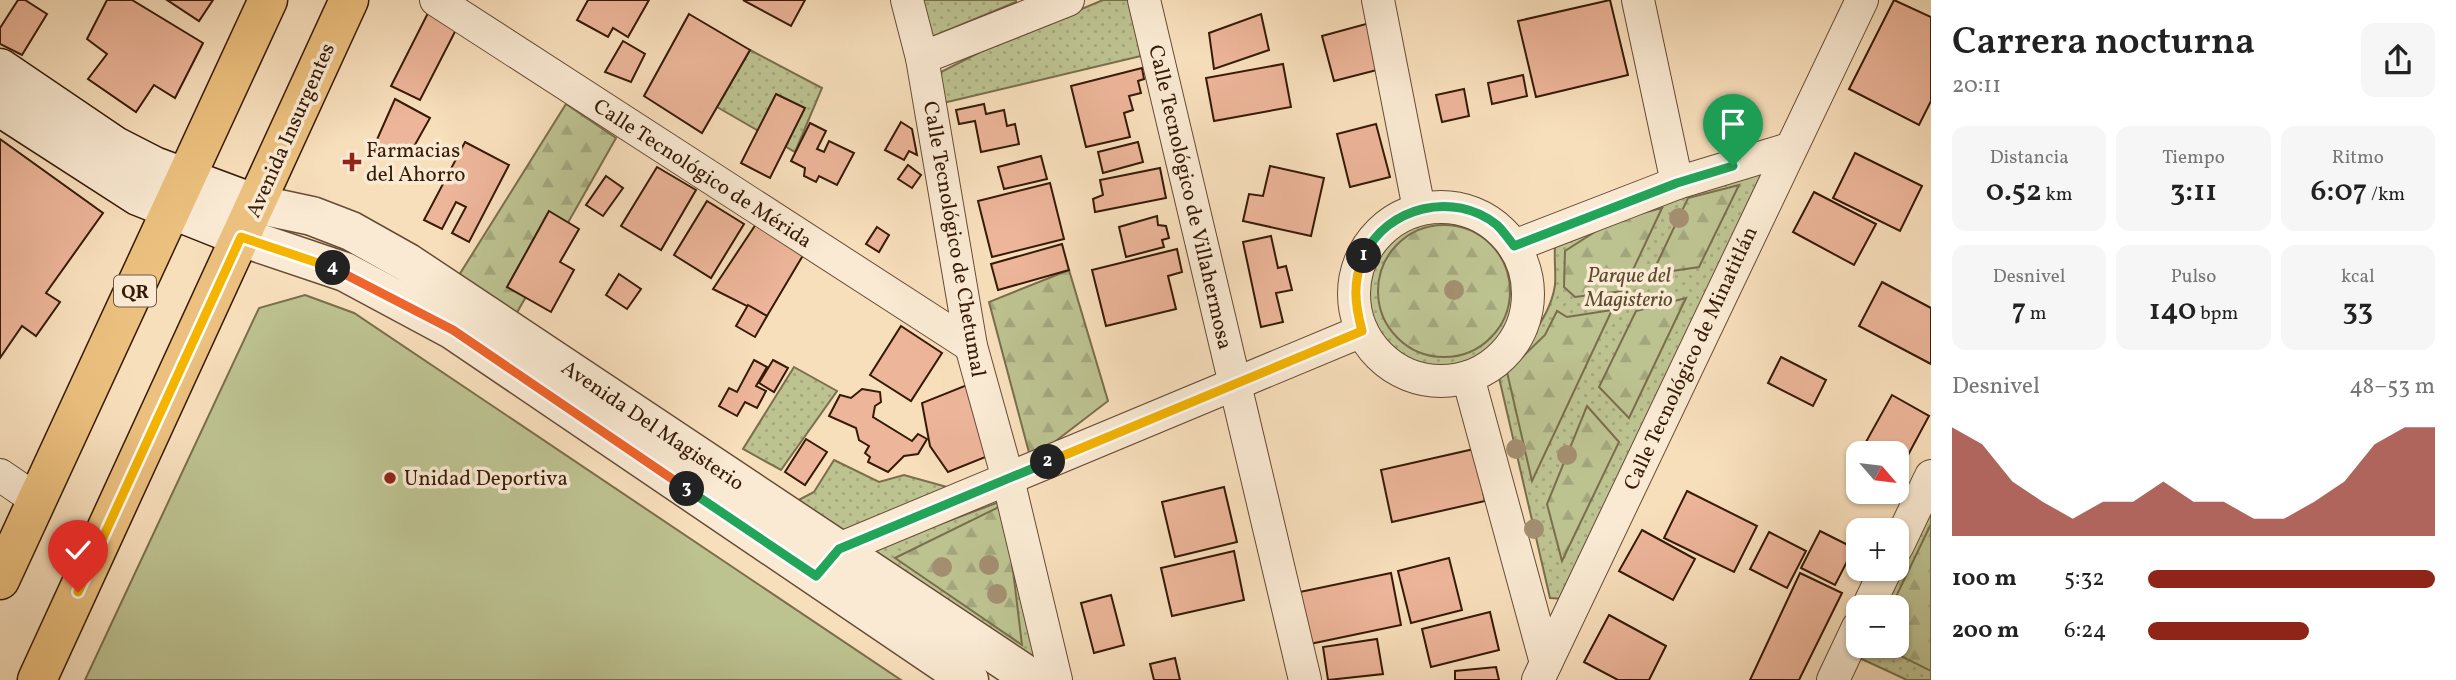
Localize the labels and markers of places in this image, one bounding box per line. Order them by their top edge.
pin [1703,94,1763,166]
place label: Farmacias del Ahorro [366,137,466,190]
marker: Farmacias del Ahorro [344,154,360,170]
pin: 1 [1346,238,1382,274]
pin: 4 [316,250,350,286]
pin: 2 [1030,444,1066,480]
place label: Unidad Deportiva [404,465,568,494]
marker: Unidad Deportiva [382,470,398,486]
pin: 3 [670,472,704,506]
pin [48,520,108,592]

